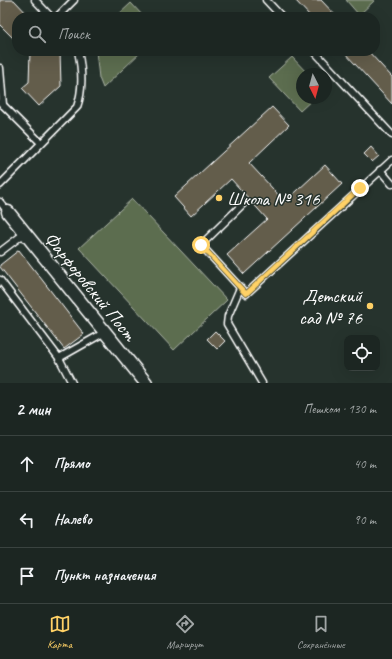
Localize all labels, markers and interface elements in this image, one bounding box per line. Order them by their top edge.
search box [12,12,380,56]
icon: search [26,23,48,45]
text: Поиск [58,25,90,44]
north arrow [296,68,332,104]
route end [351,179,369,197]
place label: Школа № 316 [227,187,321,211]
marker: Школа № 316 [214,193,224,203]
street label: Фарфоровский Пост [39,227,142,347]
route start [192,236,210,254]
place label: Детский сад № 76 [299,284,363,330]
marker: Детский сад № 76 [365,301,375,311]
map controls [344,335,380,371]
button: locate [344,335,380,371]
text: 2 мин [16,399,51,420]
text: Пешком · 130 m [303,401,376,417]
icon: ahead [16,453,38,475]
text: Прямо [54,454,90,473]
text: 40 m [354,456,376,472]
icon: left [16,509,38,531]
text: Налево [54,510,92,529]
text: 90 m [354,512,376,528]
icon: arrive [16,565,38,587]
text: Пункт назначения [54,566,156,585]
tab: Карта [47,613,72,651]
tab: Маршрут [167,613,203,651]
tab: Сохранённые [297,613,345,651]

